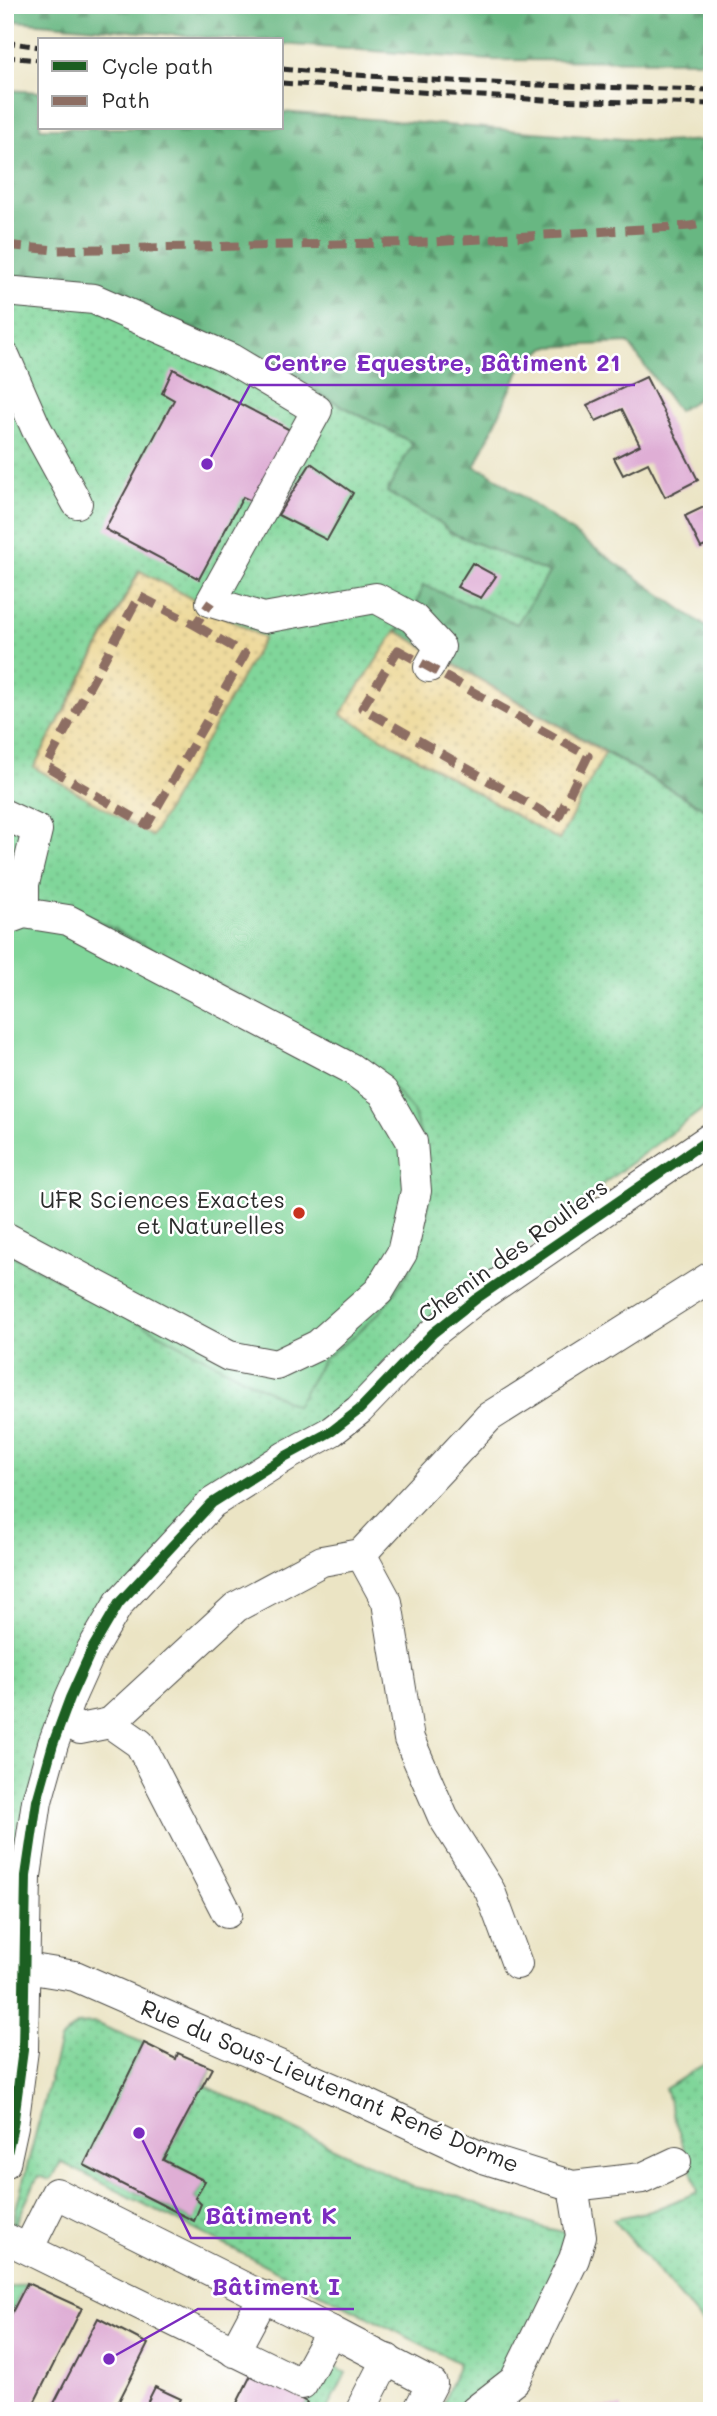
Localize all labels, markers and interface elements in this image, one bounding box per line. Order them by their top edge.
legend [38,38,284,130]
text: Cycle path [102,52,212,79]
text: Path [102,86,149,113]
callout: Centre Equestre, Bâtiment 21 [250,340,635,385]
text: Centre Equestre, Bâtiment 21 [264,346,620,377]
street label: Chemin des Rouliers [412,1171,613,1329]
place label: UFR Sciences Exactes et Naturelles [40,1184,285,1240]
marker: UFR Sciences Exactes et Naturelles [291,1205,307,1221]
street label: Rue du Sous-Lieutenant René Dorme [137,1992,524,2179]
callout: Bâtiment K [191,2193,351,2238]
text: Bâtiment K [205,2199,337,2230]
callout: Bâtiment I [198,2264,354,2309]
text: Bâtiment I [212,2270,340,2301]

